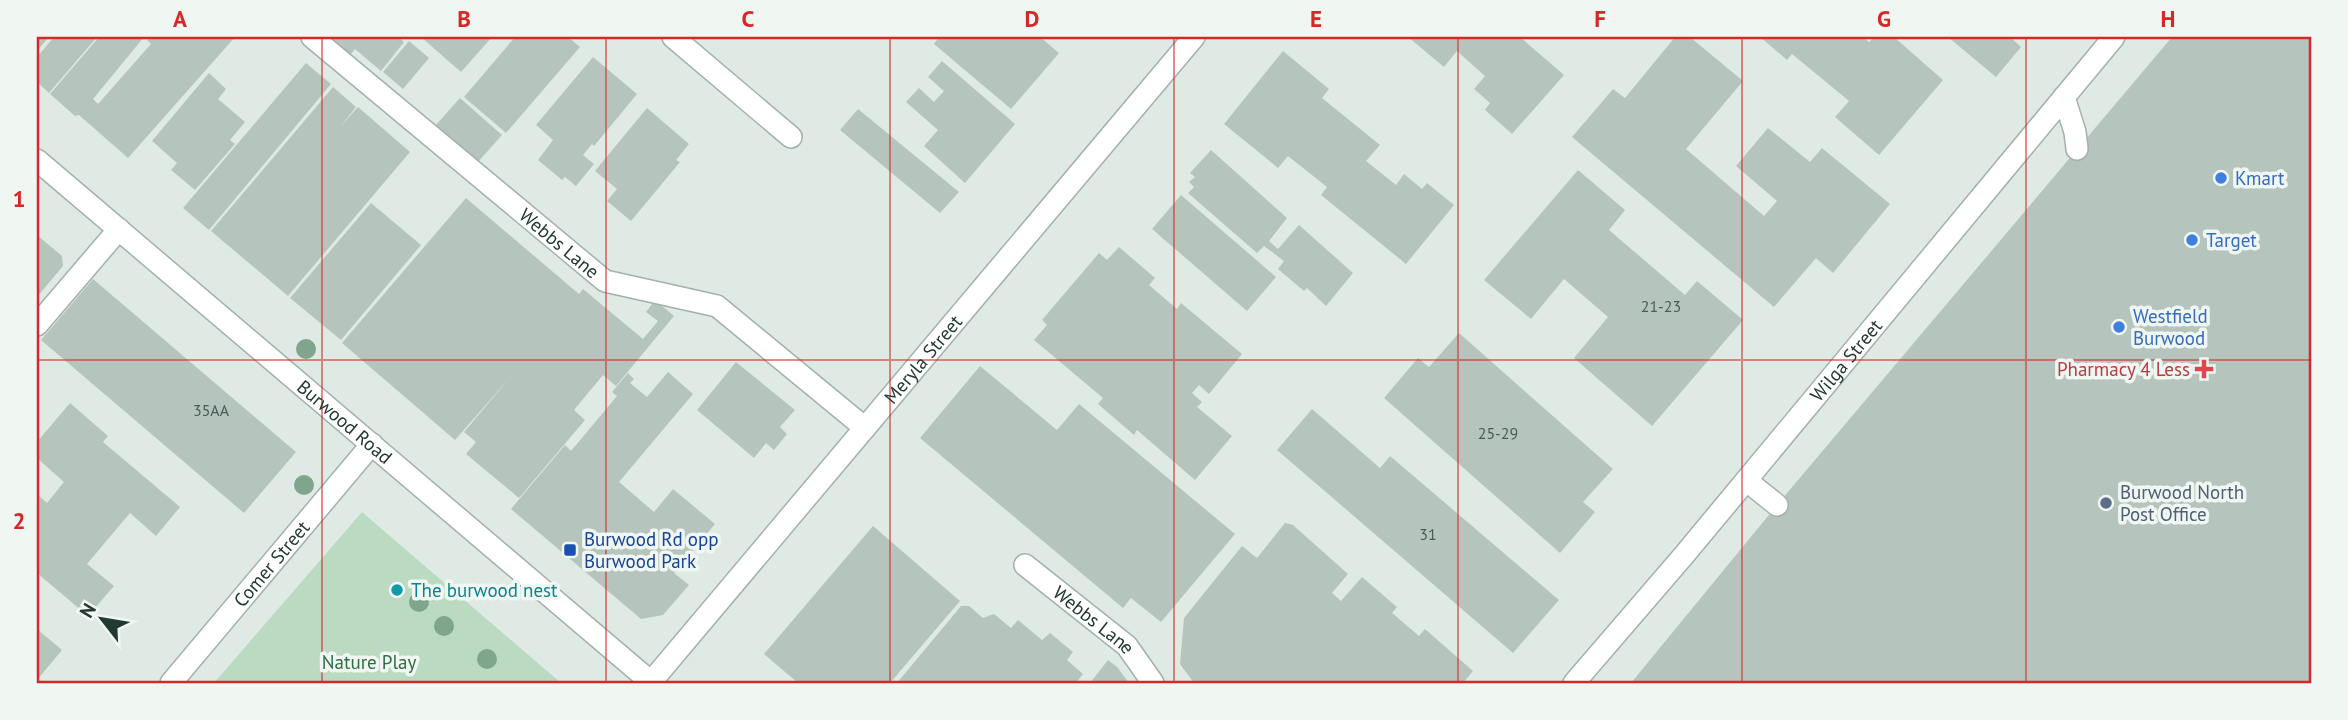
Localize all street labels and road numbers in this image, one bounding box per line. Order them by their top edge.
street label: Webbs Lane [514,203,604,283]
street label: Meryla Street [879,309,967,408]
street label: Wilga Street [1805,314,1887,406]
street label: Burwood Road [292,375,397,469]
street label: Comer Street [228,515,315,612]
street label: Webbs Lane [1048,580,1140,658]

